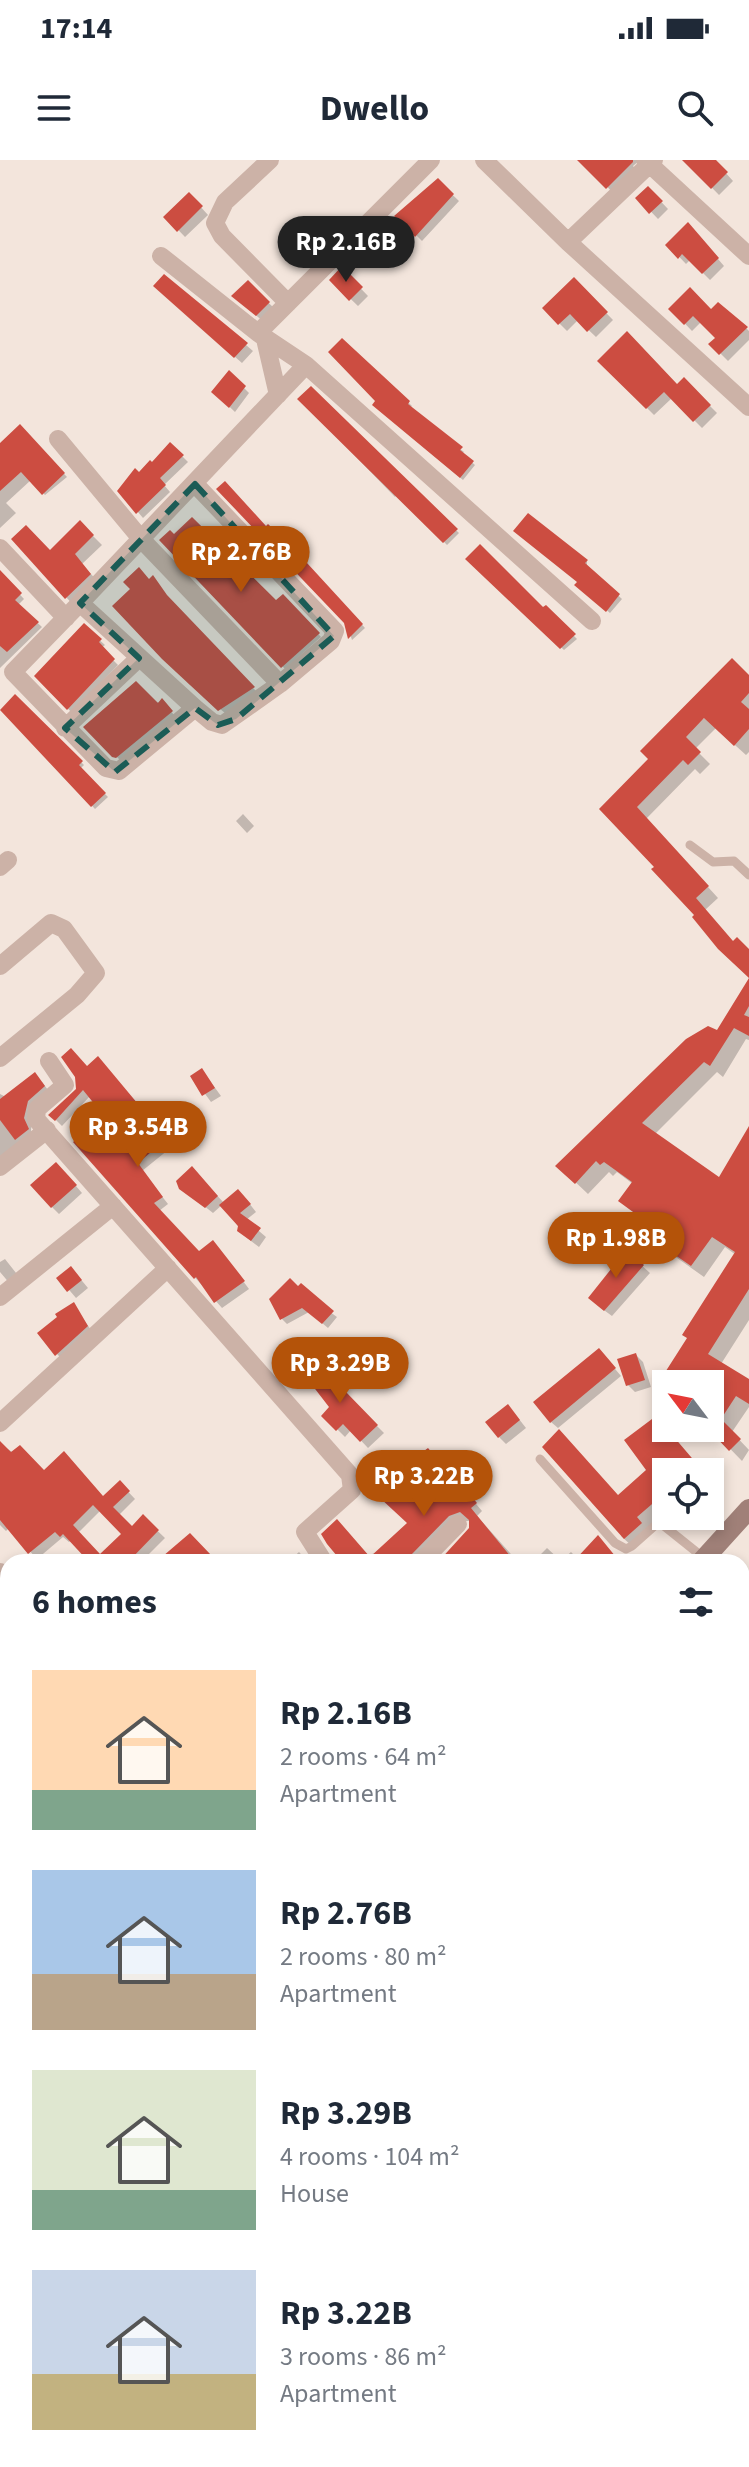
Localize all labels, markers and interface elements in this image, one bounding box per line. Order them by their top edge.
text: 17:14 [40,7,112,50]
text: Dwello [320,83,429,134]
icon: menu [32,86,76,130]
icon: search [673,86,717,130]
pin: Rp 2.16B [263,216,429,284]
text: Rp 2.16B [296,223,396,260]
pin: Rp 2.76B [158,526,324,594]
text: Rp 2.76B [191,533,291,570]
pin: Rp 3.54B [55,1101,221,1169]
text: Rp 3.54B [88,1108,188,1145]
pin: Rp 1.98B [533,1212,699,1280]
text: Rp 1.98B [566,1219,666,1256]
pin: Rp 3.29B [257,1337,423,1405]
text: Rp 3.29B [290,1344,390,1381]
north arrow [652,1370,724,1442]
map controls [652,1370,724,1530]
pin: Rp 3.22B [341,1450,507,1518]
text: Rp 3.22B [374,1457,474,1494]
button: locate [652,1458,724,1530]
text: 6 homes [32,1578,157,1627]
icon: filters [674,1580,718,1624]
text: Rp 2.16B [280,1689,412,1738]
icon: home [96,1702,192,1798]
text: 2 rooms · 64 m² [280,1738,447,1775]
text: Apartment [280,1775,397,1812]
text: Rp 2.76B [280,1889,412,1938]
icon: home [96,1902,192,1998]
text: 2 rooms · 80 m² [280,1938,447,1975]
text: Apartment [280,1975,397,2012]
text: Rp 3.29B [280,2089,412,2138]
icon: home [96,2102,192,2198]
text: 4 rooms · 104 m² [280,2138,459,2175]
text: House [280,2175,349,2212]
text: Rp 3.22B [280,2289,412,2338]
icon: home [96,2302,192,2398]
text: 3 rooms · 86 m² [280,2338,447,2375]
text: Apartment [280,2375,397,2412]

